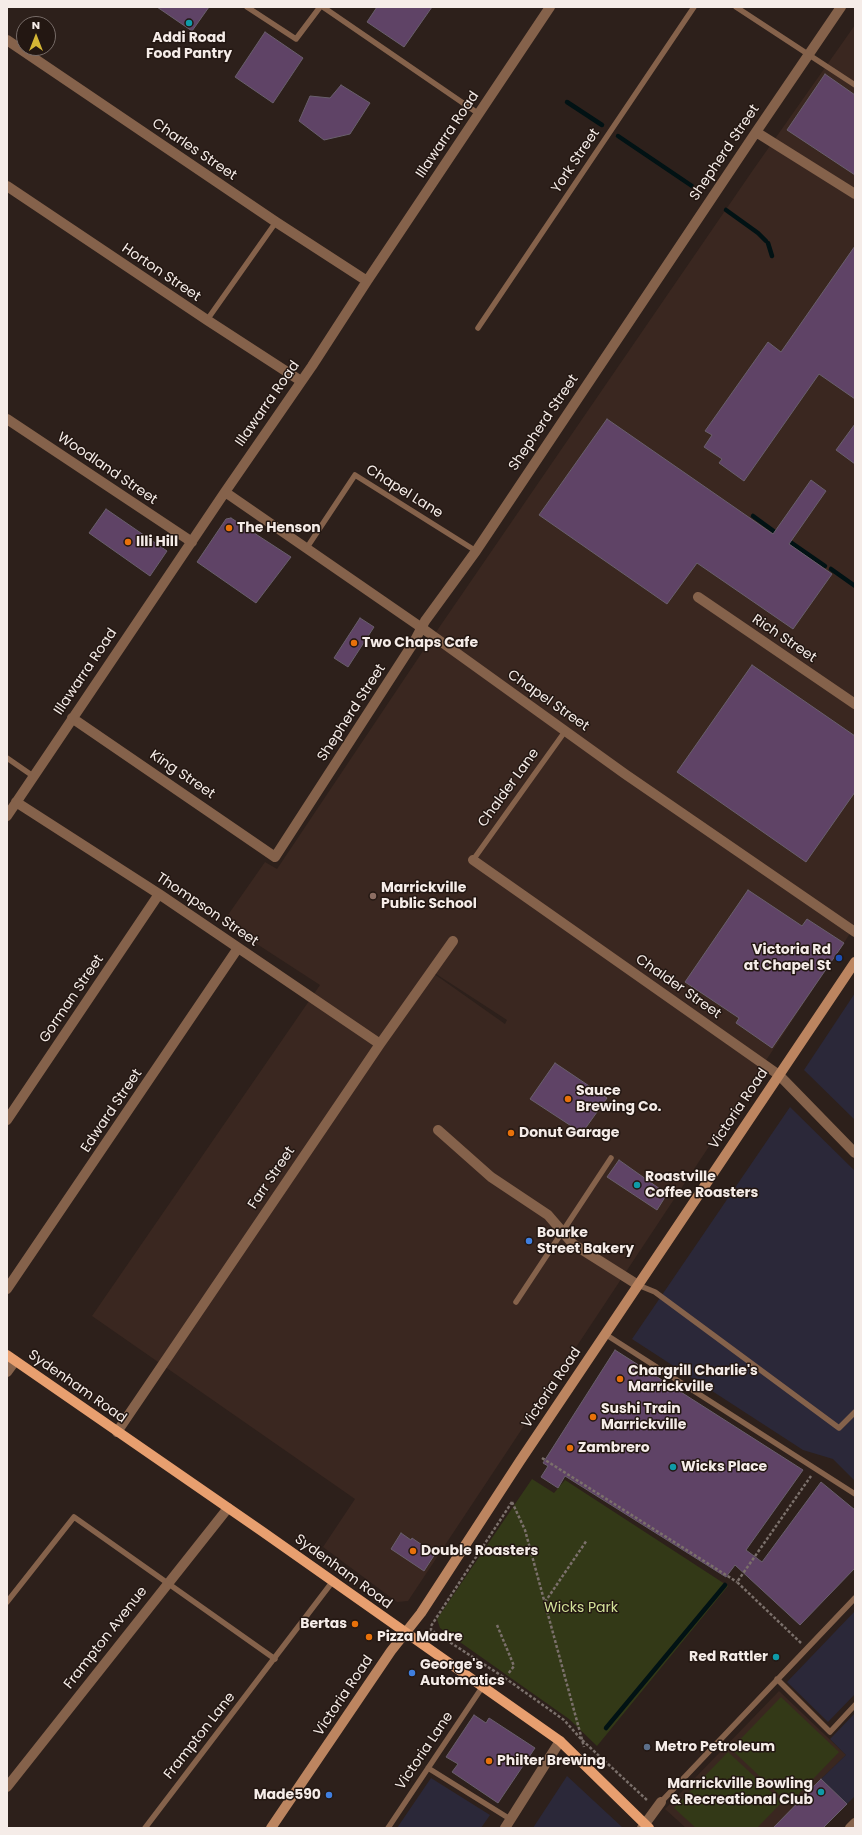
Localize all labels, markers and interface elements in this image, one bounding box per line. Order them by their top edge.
north arrow [16,16,56,56]
text: N [32,17,40,33]
marker: Addi Road Food Pantry [184,18,194,28]
place label: Addi Road Food Pantry [146,30,232,62]
street label: Illawarra Road [413,89,483,181]
street label: Shepherd Street [687,102,763,204]
street label: Charles Street [148,115,240,185]
street label: York Street [548,126,604,196]
street label: Horton Street [118,240,204,306]
street label: Illawarra Road [232,358,304,450]
street label: Shepherd Street [506,372,582,474]
street label: Woodland Street [54,429,160,509]
street label: Chapel Lane [362,462,446,522]
place label: The Henson [237,520,321,536]
marker: The Henson [224,523,234,533]
place label: Illi Hill [136,534,178,550]
marker: Illi Hill [123,537,133,547]
street label: Rich Street [749,611,819,667]
street label: Illawarra Road [51,626,121,718]
place label: Two Chaps Cafe [362,635,478,651]
marker: Two Chaps Cafe [349,638,359,648]
street label: Shepherd Street [314,661,390,765]
street label: Chapel Street [504,667,592,735]
street label: Chalder Lane [475,745,543,831]
street label: King Street [146,747,218,803]
street label: Thompson Street [153,870,261,950]
place label: Marrickville Public School [381,880,477,912]
marker: Marrickville Public School [368,891,378,901]
place label: Victoria Rd at Chapel St [744,942,831,974]
street label: Chalder Street [632,951,724,1023]
street label: Gorman Street [36,952,108,1046]
marker: Victoria Rd at Chapel St [834,953,844,963]
street label: Victoria Road [706,1065,772,1153]
street label: Edward Street [78,1066,146,1156]
place label: Sauce Brewing Co. [576,1083,662,1116]
marker: Sauce Brewing Co. [563,1094,573,1104]
place label: Donut Garage [519,1125,619,1141]
marker: Donut Garage [506,1128,516,1138]
street label: Farr Street [245,1144,299,1212]
place label: Roastville Coffee Roasters [645,1169,758,1202]
marker: Roastville Coffee Roasters [632,1180,642,1190]
place label: Bourke Street Bakery [537,1225,634,1258]
marker: Bourke Street Bakery [524,1236,534,1246]
street label: Victoria Road [519,1344,585,1432]
street label: Sydenham Road [25,1347,129,1427]
place label: Chargrill Charlie's Marrickville [628,1363,758,1396]
marker: Chargrill Charlie's Marrickville [615,1374,625,1384]
place label: Sushi Train Marrickville [601,1401,686,1434]
marker: Sushi Train Marrickville [588,1412,598,1422]
place label: Zambrero [578,1440,650,1456]
marker: Zambrero [565,1443,575,1453]
place label: Wicks Place [681,1459,767,1475]
marker: Wicks Place [668,1462,678,1472]
street label: Sydenham Road [291,1531,395,1613]
place label: Double Roasters [421,1543,538,1559]
marker: Double Roasters [408,1546,418,1556]
street label: Frampton Avenue [61,1584,151,1692]
park label: Wicks Park [544,1600,618,1616]
place label: Bertas [300,1616,347,1632]
marker: Bertas [350,1619,360,1629]
place label: Pizza Madre [377,1629,463,1645]
marker: Pizza Madre [364,1632,374,1642]
place label: Red Rattler [689,1649,768,1665]
street label: Victoria Road [311,1652,377,1740]
marker: Red Rattler [771,1652,781,1662]
place label: George's Automatics [420,1657,505,1690]
marker: George's Automatics [407,1668,417,1678]
street label: Frampton Lane [161,1689,239,1783]
street label: Victoria Lane [393,1709,457,1793]
place label: Metro Petroleum [655,1739,775,1755]
marker: Metro Petroleum [642,1742,652,1752]
place label: Philter Brewing [497,1753,606,1769]
marker: Philter Brewing [484,1756,494,1766]
place label: Marrickville Bowling & Recreational Club [667,1776,813,1808]
place label: Made590 [254,1787,321,1803]
marker: Marrickville Bowling & Recreational Club [816,1787,826,1797]
marker: Made590 [324,1790,334,1800]

